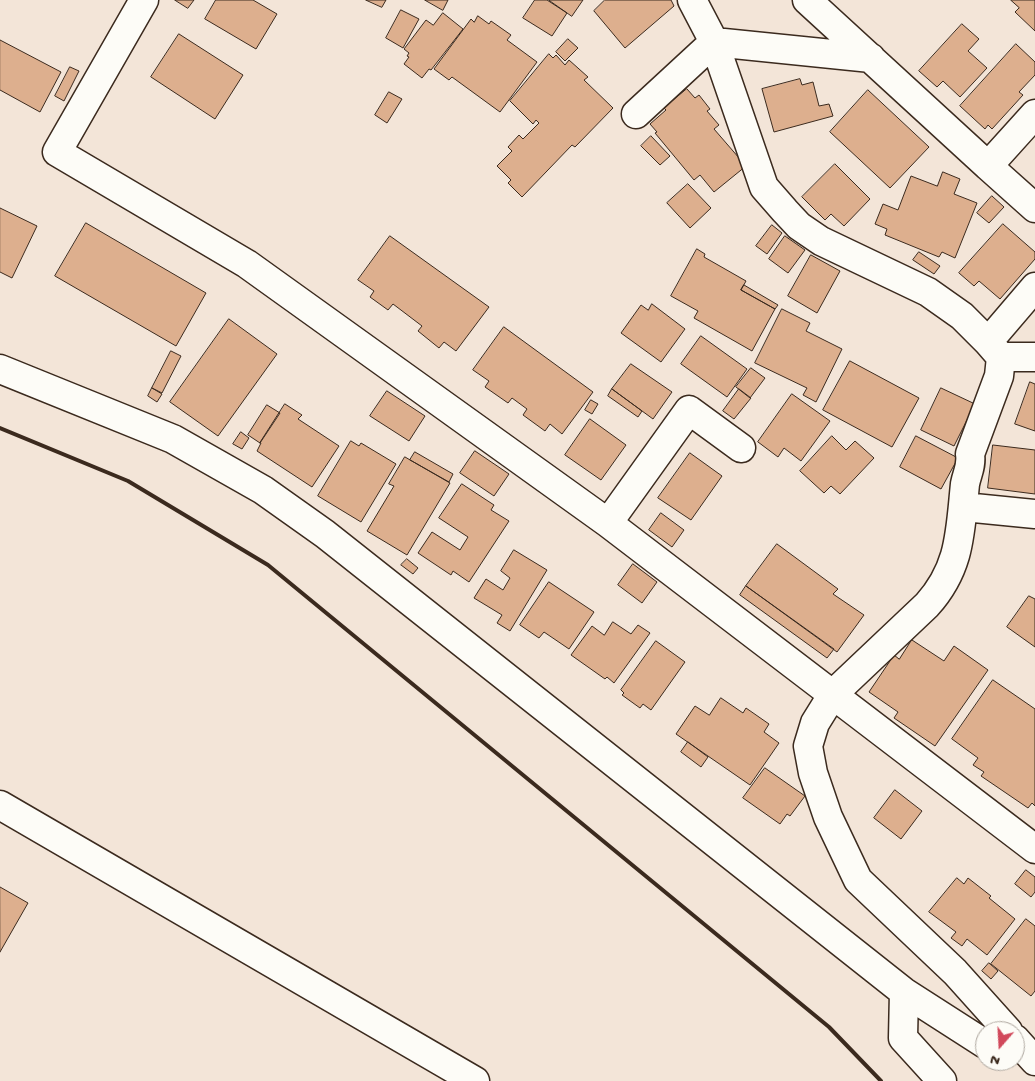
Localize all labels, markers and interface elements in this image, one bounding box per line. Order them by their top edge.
north arrow [975,1021,1025,1071]
text: N [988,1050,1002,1069]

